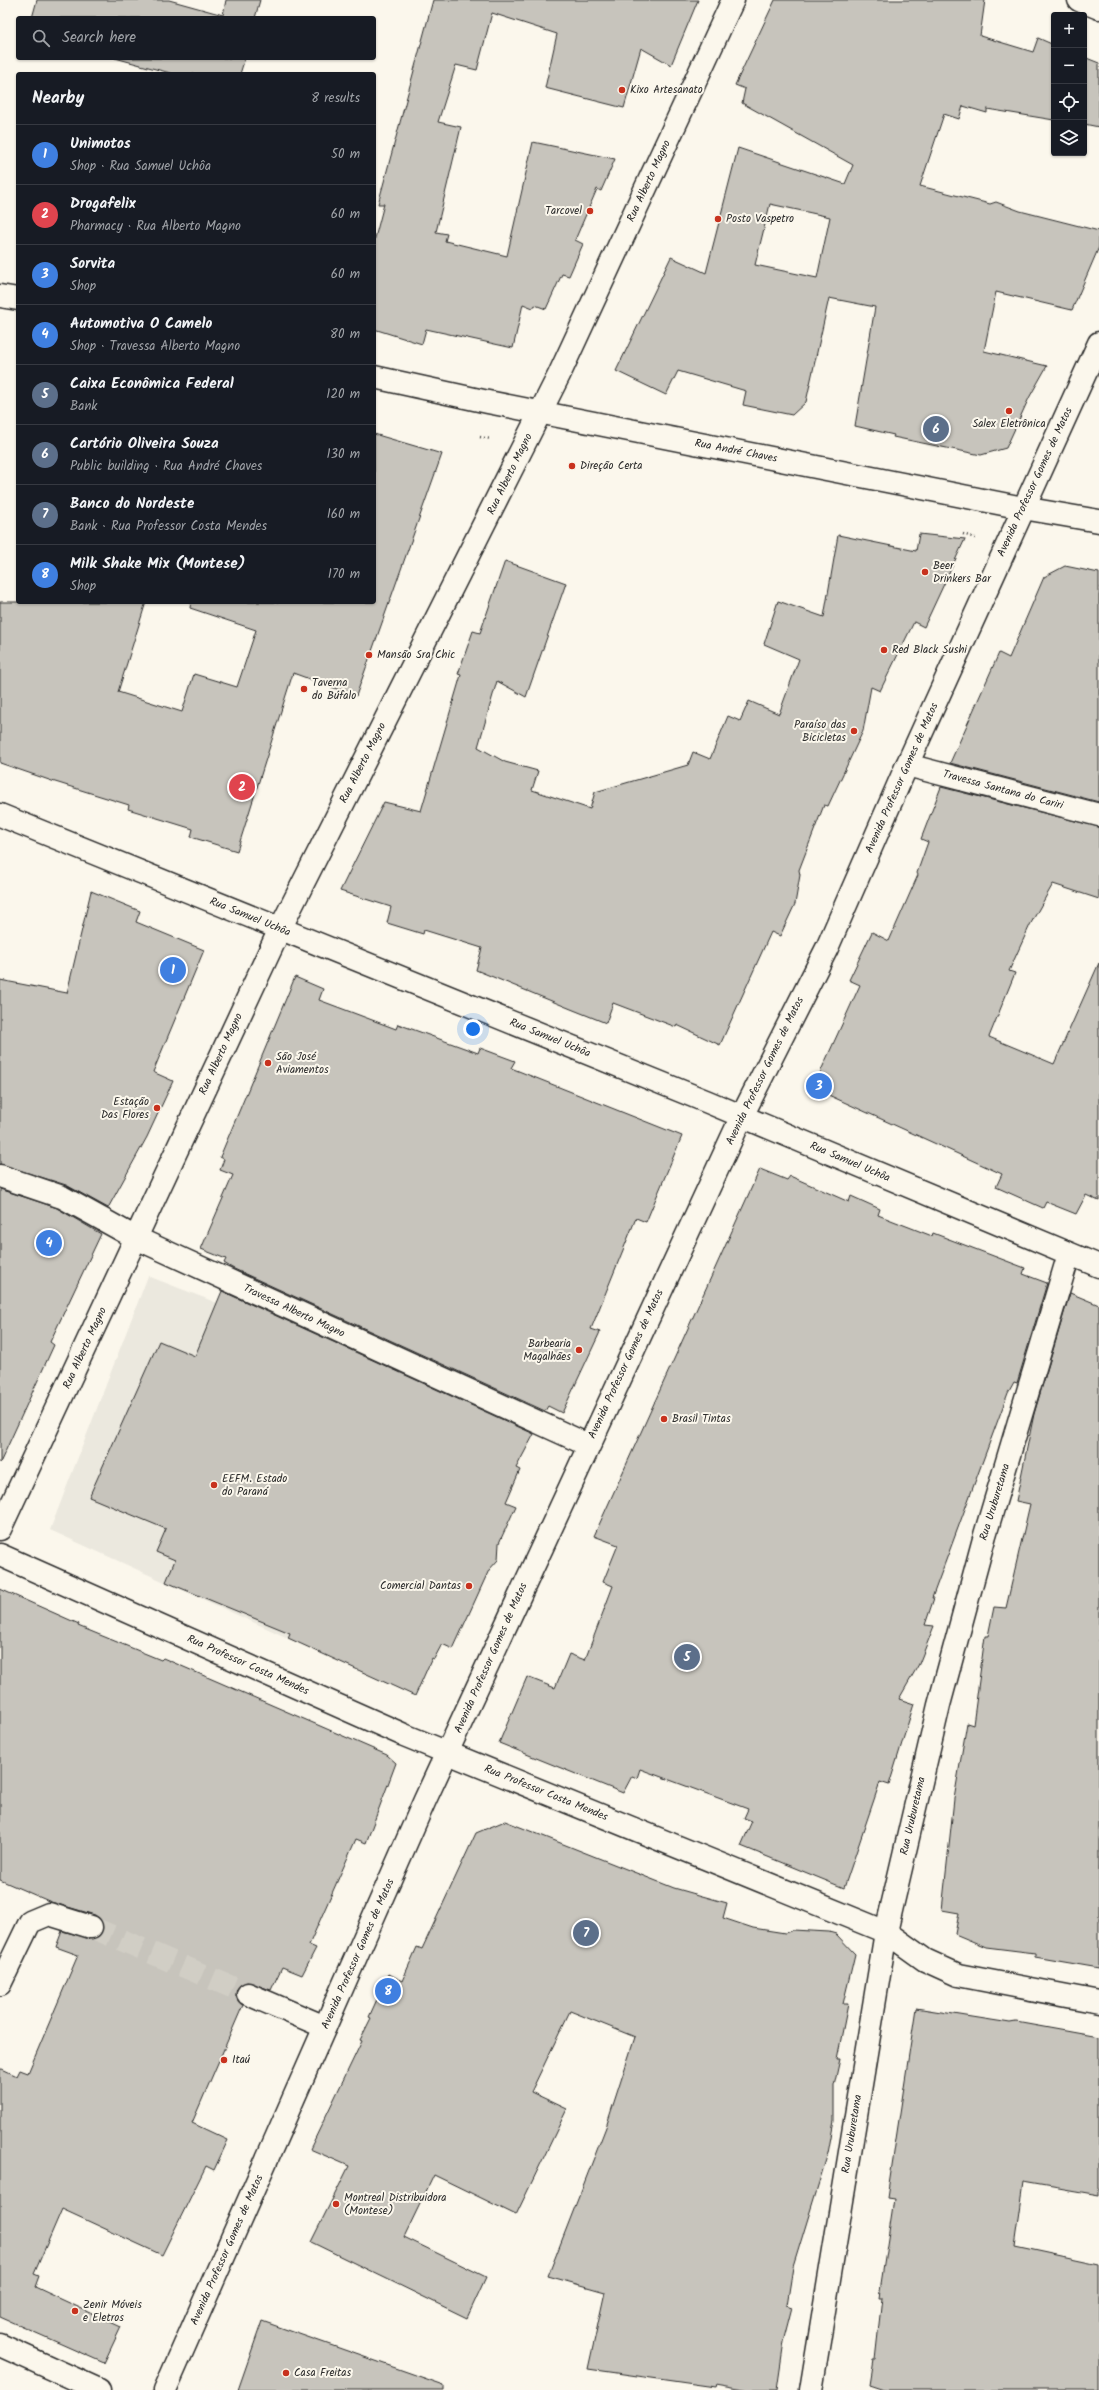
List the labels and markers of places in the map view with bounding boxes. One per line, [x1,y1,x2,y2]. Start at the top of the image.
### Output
place label: Kixo Artesanato [630,81,703,99]
marker: Kixo Artesanato [617,85,627,95]
place label: Tarcovel [545,202,582,220]
marker: Tarcovel [585,206,595,216]
place label: Posto Vaspetro [726,210,794,228]
marker: Posto Vaspetro [713,214,723,224]
marker: Salex Eletrônica [1004,406,1014,416]
pin: 6 [923,414,949,444]
place label: Salex Eletrônica [972,415,1046,433]
place label: Direção Certa [580,457,642,475]
marker: Direção Certa [567,461,577,471]
place label: Beer Drinkers Bar [933,557,992,588]
marker: Beer Drinkers Bar [920,567,930,577]
place label: Red Black Sushi [892,641,967,659]
marker: Red Black Sushi [879,645,889,655]
place label: Mansão Sra Chic [377,646,455,664]
marker: Mansão Sra Chic [364,650,374,660]
place label: Taverna do Búfalo [312,674,356,705]
marker: Taverna do Búfalo [299,684,309,694]
place label: Paraíso das Bicicletas [794,716,846,747]
marker: Paraíso das Bicicletas [849,726,859,736]
pin: 2 [229,772,255,802]
pin: 1 [160,955,186,985]
place label: São José Aviamentos [276,1048,329,1079]
marker: São José Aviamentos [263,1058,273,1068]
pin: 3 [806,1071,832,1101]
place label: Estação Das Flores [101,1093,149,1124]
marker: Estação Das Flores [152,1103,162,1113]
pin: 4 [36,1228,62,1258]
place label: Barbearia Magalhães [523,1335,571,1366]
marker: Barbearia Magalhães [574,1345,584,1355]
place label: Brasil Tintas [672,1410,731,1428]
marker: Brasil Tintas [659,1414,669,1424]
place label: EEFM. Estado do Paraná [222,1470,287,1501]
marker: EEFM. Estado do Paraná [209,1480,219,1490]
place label: Comercial Dantas [380,1577,461,1595]
marker: Comercial Dantas [464,1581,474,1591]
pin: 5 [674,1642,700,1672]
pin: 7 [573,1918,599,1948]
pin: 8 [375,1976,401,2006]
place label: Itaú [232,2051,251,2069]
marker: Itaú [219,2055,229,2065]
place label: Montreal Distribuidora (Montese) [344,2189,447,2220]
marker: Montreal Distribuidora (Montese) [331,2199,341,2209]
place label: Zenir Móveis e Eletros [83,2296,142,2327]
marker: Zenir Móveis e Eletros [70,2306,80,2316]
place label: Casa Freitas [294,2364,351,2382]
marker: Casa Freitas [281,2368,291,2378]

